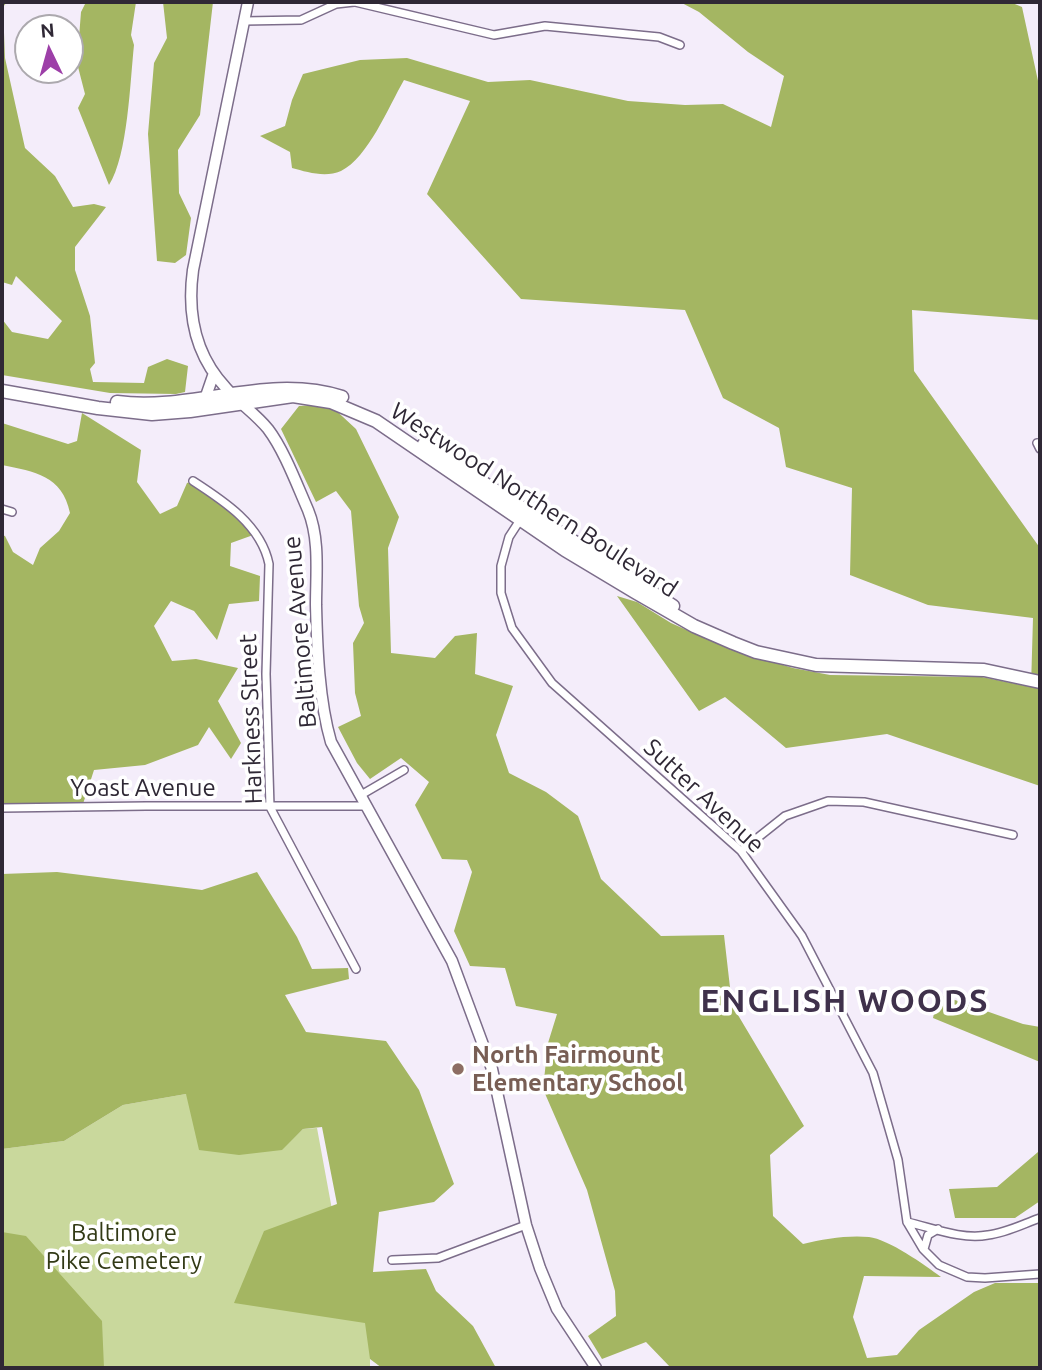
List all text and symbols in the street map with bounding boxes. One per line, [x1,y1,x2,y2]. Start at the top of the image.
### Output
north arrow [14,14,84,84]
text: N [39,18,55,42]
street label: Westwood Northern Boulevard [385,396,683,604]
street label: Baltimore Avenue [277,535,323,729]
street label: Harkness Street [234,633,268,805]
street label: Sutter Avenue [638,733,770,859]
street label: Yoast Avenue [70,774,216,802]
district label: ENGLISH WOODS [702,982,988,1020]
place label: North Fairmount Elementary School [472,1041,684,1097]
marker: North Fairmount Elementary School [450,1061,466,1077]
park label: Baltimore Pike Cemetery [46,1219,202,1275]

